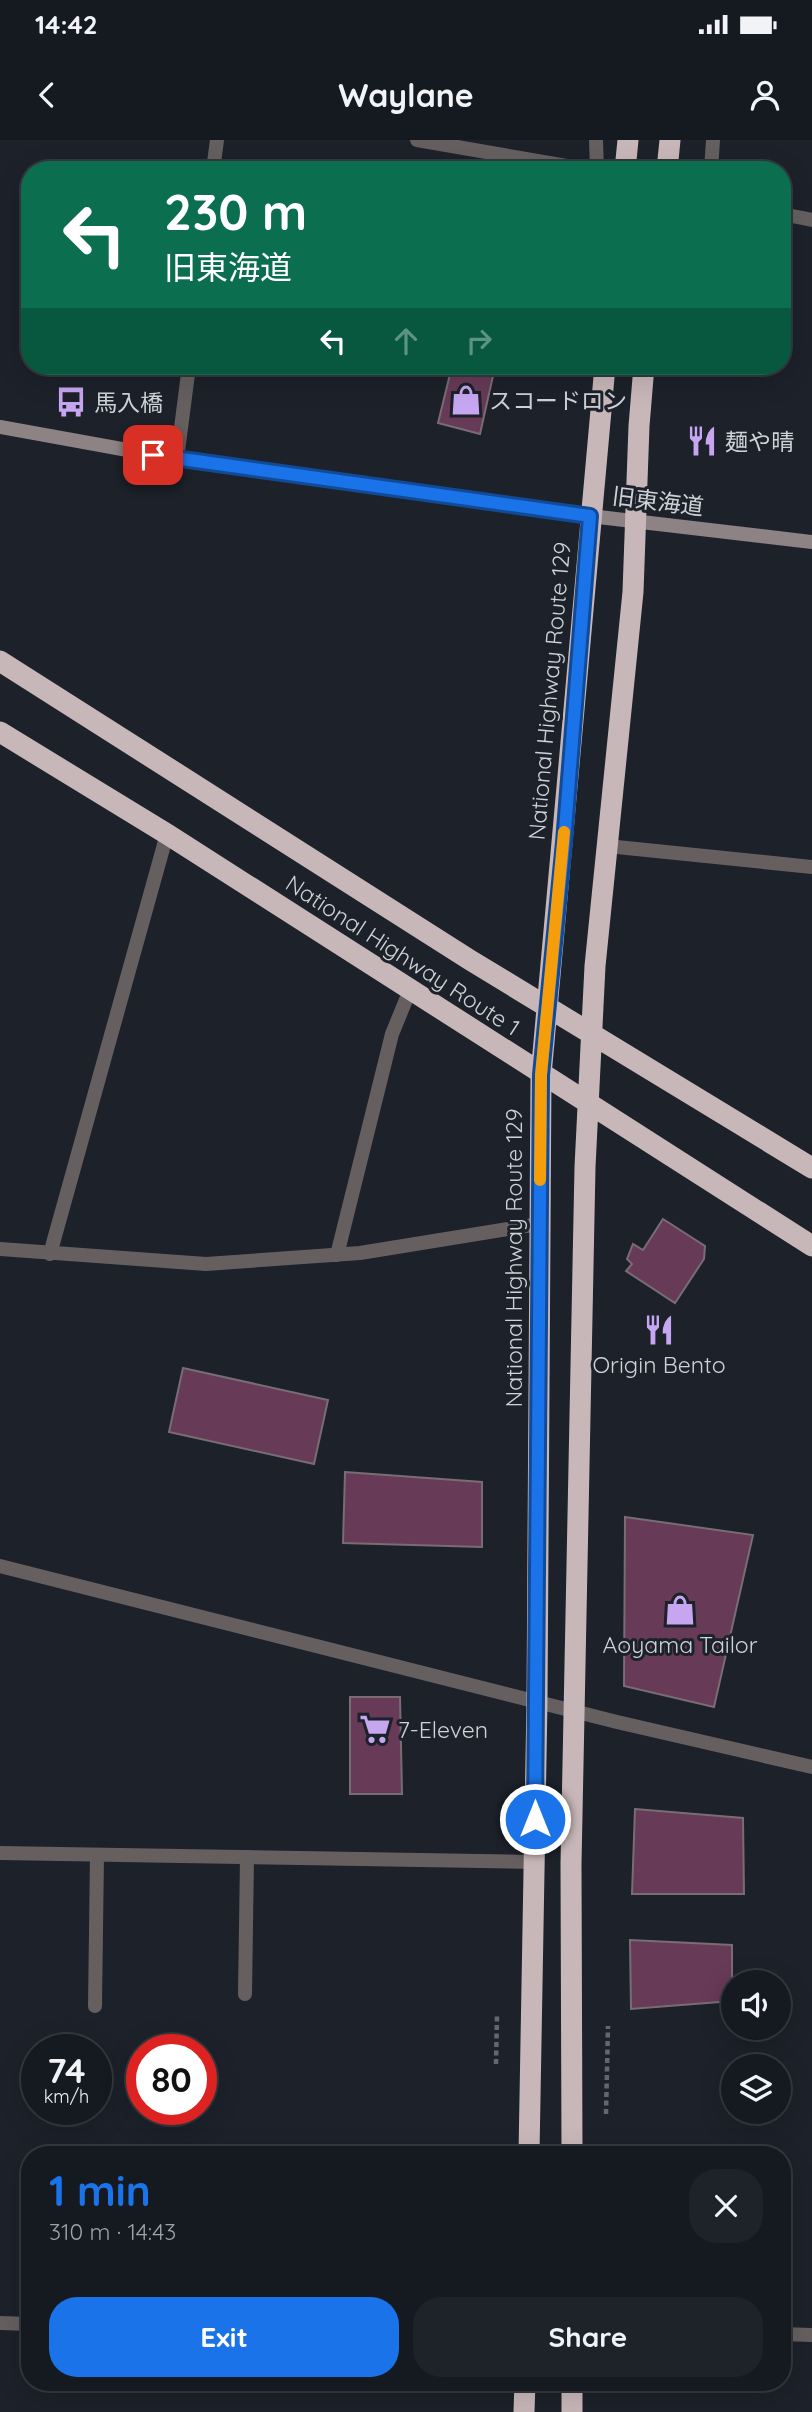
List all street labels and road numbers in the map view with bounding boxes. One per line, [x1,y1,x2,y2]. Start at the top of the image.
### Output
street label: 旧東海道 [611,481,705,521]
street label: National Highway Route 129 [522,541,576,841]
street label: National Highway Route 1 [280,868,526,1042]
street label: National Highway Route 129 [499,1109,528,1407]

